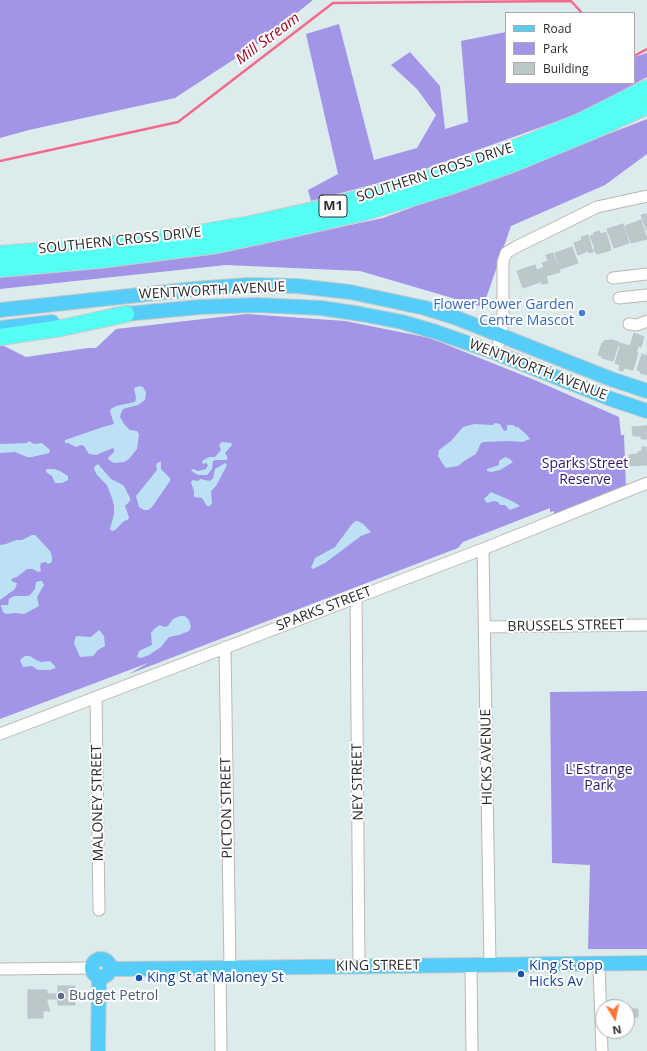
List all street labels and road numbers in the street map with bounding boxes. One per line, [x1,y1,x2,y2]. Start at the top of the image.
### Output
street label: SOUTHERN CROSS DRIVE [355,140,515,206]
road number: M1 [319,195,347,217]
street label: SOUTHERN CROSS DRIVE [38,224,202,258]
street label: WENTWORTH AVENUE [138,279,286,303]
street label: WENTWORTH AVENUE [467,336,609,404]
street label: SPARKS STREET [274,583,374,635]
street label: BRUSSELS STREET [507,617,625,635]
street label: HICKS AVENUE [478,709,496,805]
street label: NEY STREET [349,743,367,821]
street label: MALONEY STREET [89,745,107,861]
street label: PICTON STREET [218,757,236,859]
street label: KING STREET [336,957,420,975]

